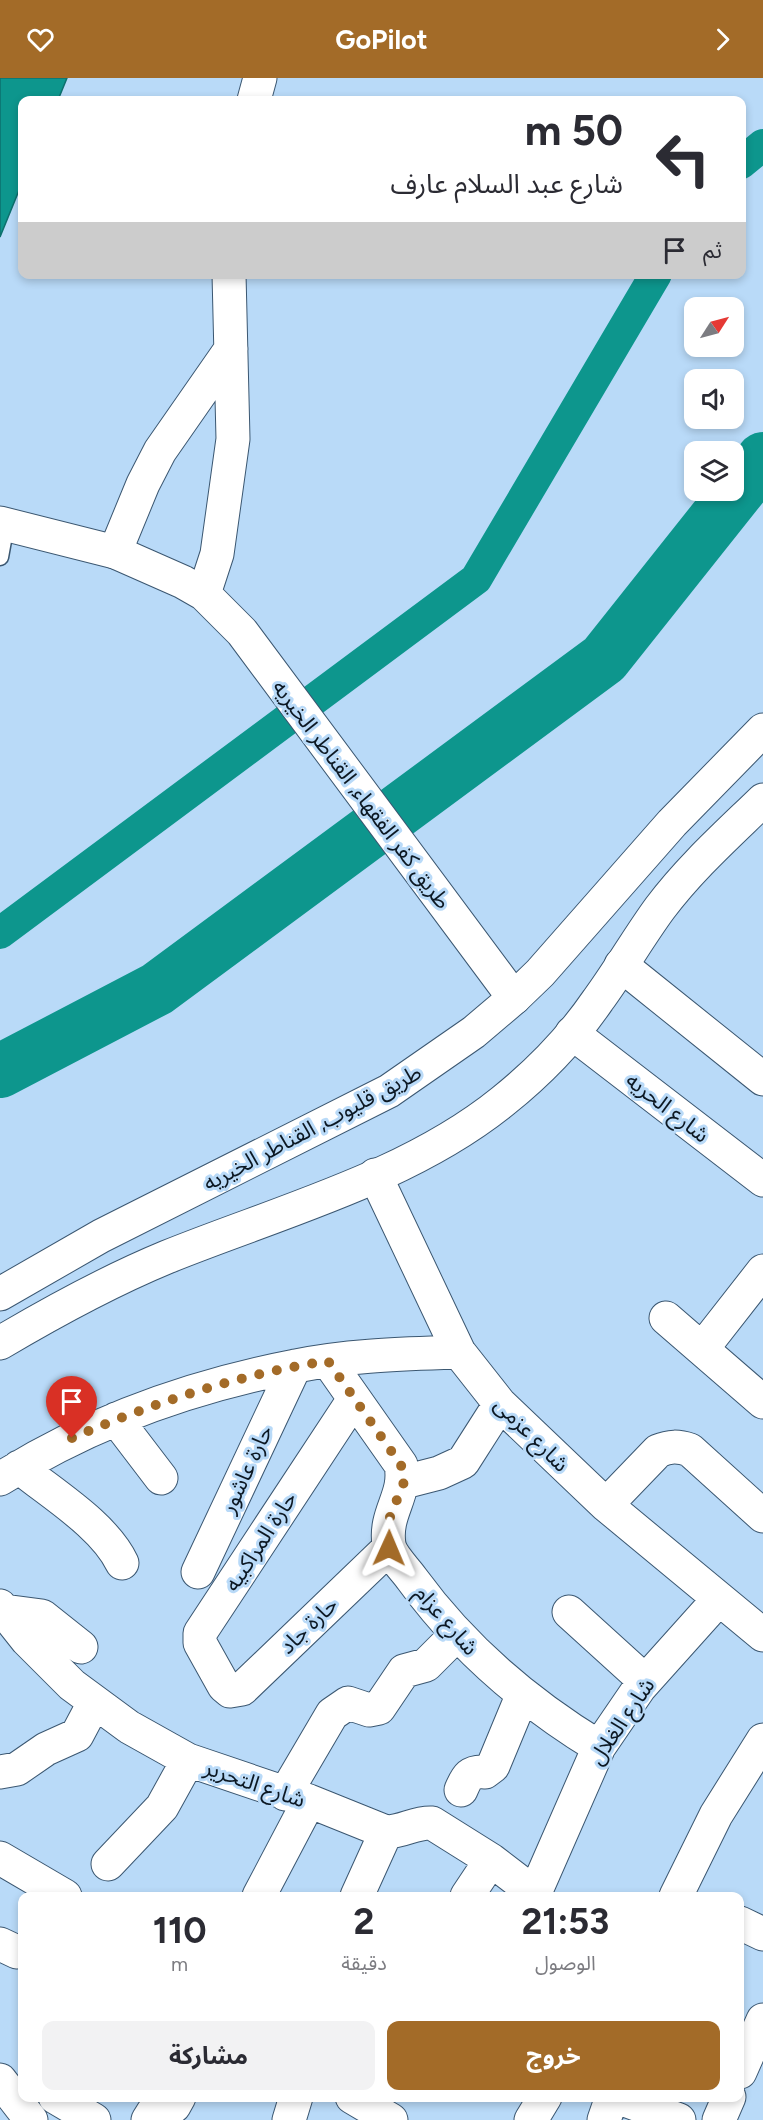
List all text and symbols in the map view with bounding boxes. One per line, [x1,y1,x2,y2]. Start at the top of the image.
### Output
icon: heart [24,23,57,56]
text: GoPilot [335,23,428,56]
icon: forward [706,23,739,56]
text: 50 m [525,105,623,156]
icon: left [644,120,722,198]
text: شارع عبد السلام عارف [390,167,623,200]
icon: arrive [658,234,691,267]
text: ثم [703,237,722,264]
north arrow [684,297,744,357]
map controls [684,297,744,501]
button: sound [684,369,744,429]
button: layers [684,441,744,501]
street label: طريق كفر الفقهاء, القناطر الخيريه [267,674,457,914]
street label: طريق قليوب, القناطر الخيريه [198,1058,426,1196]
street label: شارع الحريه [619,1066,715,1151]
pin [46,1376,97,1438]
icon: arrive [55,1385,88,1418]
street label: شارع عزمى [486,1391,575,1480]
street label: حارة عاشور [214,1421,279,1518]
street label: حارة المراكبيه [218,1486,303,1596]
position arrow [357,1516,421,1580]
street label: شارع عزام [407,1580,484,1663]
street label: حارة جاد [274,1591,343,1660]
street label: شارع الغلال [582,1673,663,1772]
street label: شارع التحرير [199,1753,309,1816]
text: 2 [354,1900,374,1943]
text: 21:53 [521,1900,609,1943]
text: 110 [153,1909,206,1952]
text: دقيقة [341,1951,387,1975]
text: الوصول [535,1951,596,1975]
text: m [171,1952,188,1976]
button: مشاركة [42,2021,375,2090]
button: خروج [387,2021,720,2090]

